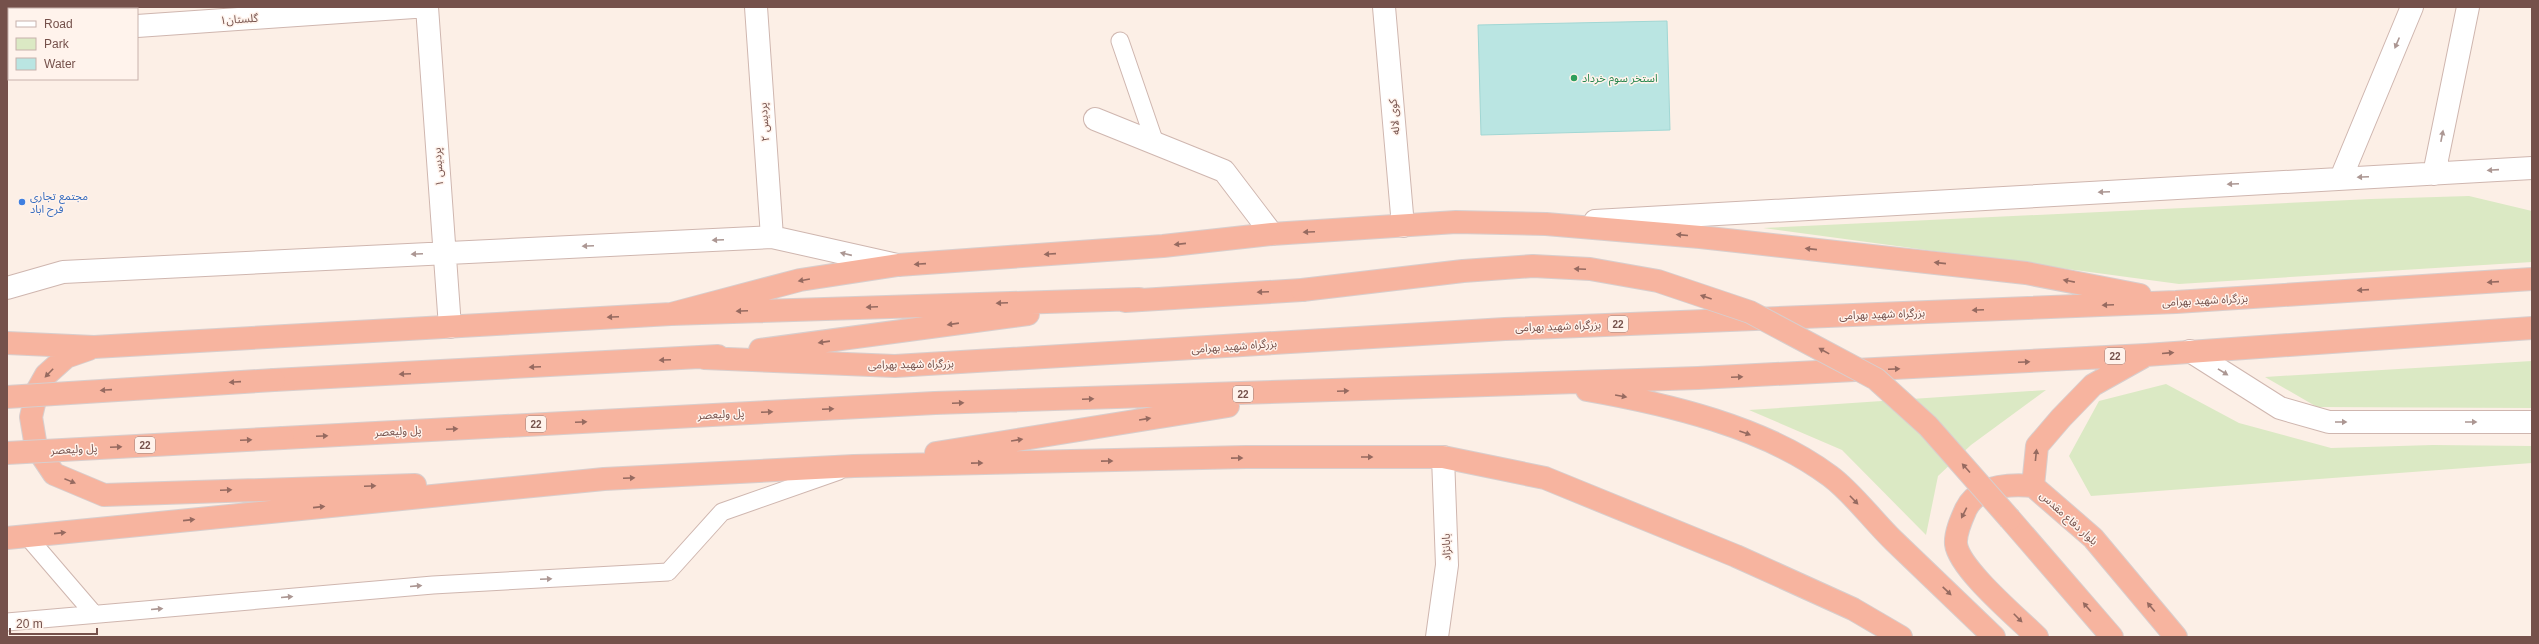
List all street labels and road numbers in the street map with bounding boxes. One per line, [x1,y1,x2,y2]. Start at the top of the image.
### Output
street label: گلستان۱ [219,12,259,27]
street label: کوی لاله [1386,98,1403,135]
street label: پردیس ۲ [757,102,773,142]
street label: پردیس ۱ [431,147,447,187]
street label: بزرگراه شهید بهرامی [2162,292,2248,309]
street label: بزرگراه شهید بهرامی [1839,307,1925,323]
road number: 22 [1608,316,1628,332]
street label: بزرگراه شهید بهرامی [1515,319,1601,335]
street label: بزرگراه شهید بهرامی [1191,337,1277,356]
road number: 22 [2105,348,2125,364]
street label: بزرگراه شهید بهرامی [868,357,954,372]
road number: 22 [1233,386,1253,402]
street label: پل ولیعصر [696,407,745,423]
road number: 22 [526,416,546,432]
street label: پل ولیعصر [373,424,422,440]
road number: 22 [135,437,155,453]
street label: پل ولیعصر [49,442,98,458]
street label: بلوار دفاع مقدس [2036,489,2100,549]
street label: بابانژاد [1440,533,1454,561]

